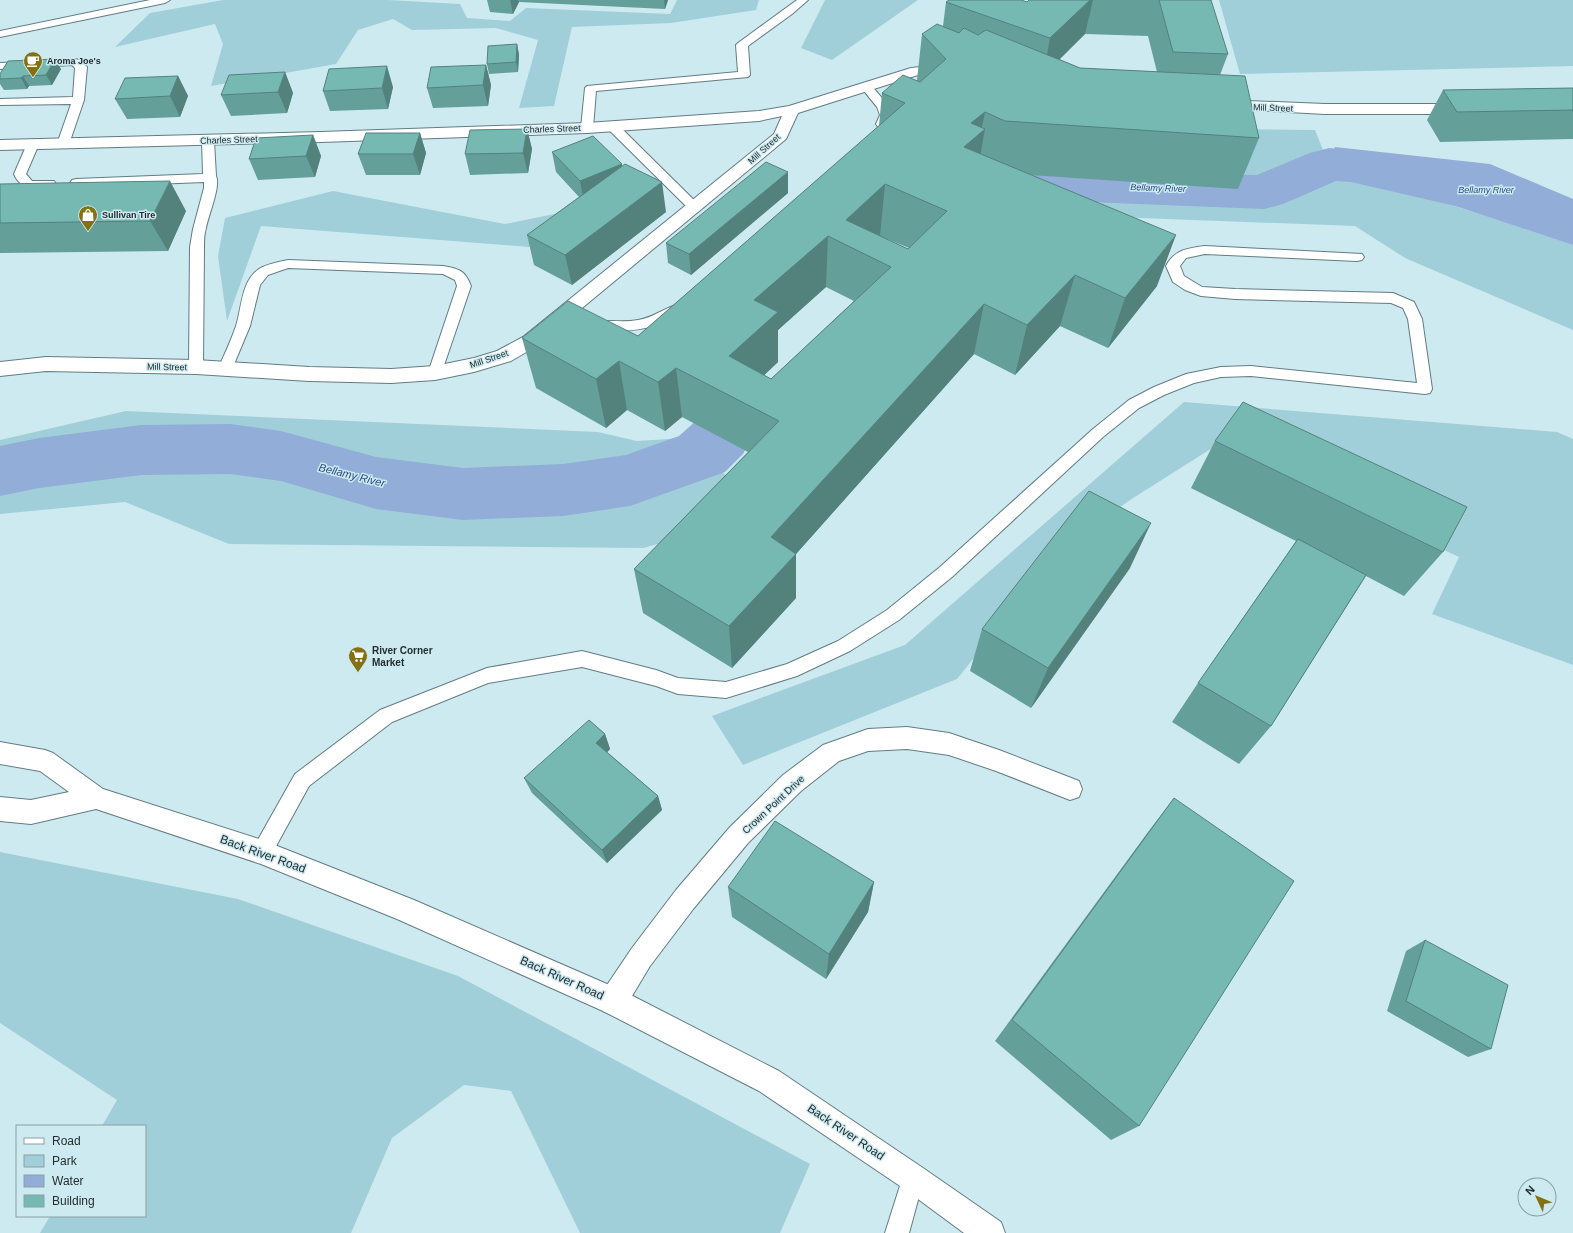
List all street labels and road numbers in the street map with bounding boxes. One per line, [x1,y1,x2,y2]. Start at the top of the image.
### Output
street label: Mill Street [1253,102,1294,114]
street label: Charles Street [523,123,581,135]
street label: Mill Street [746,132,783,166]
street label: Charles Street [200,134,258,146]
street label: Mill Street [468,348,510,370]
street label: Mill Street [147,362,188,372]
street label: Crown Point Drive [740,773,807,836]
street label: Back River Road [218,832,308,876]
street label: Back River Road [518,953,606,1003]
street label: Back River Road [805,1101,887,1163]

